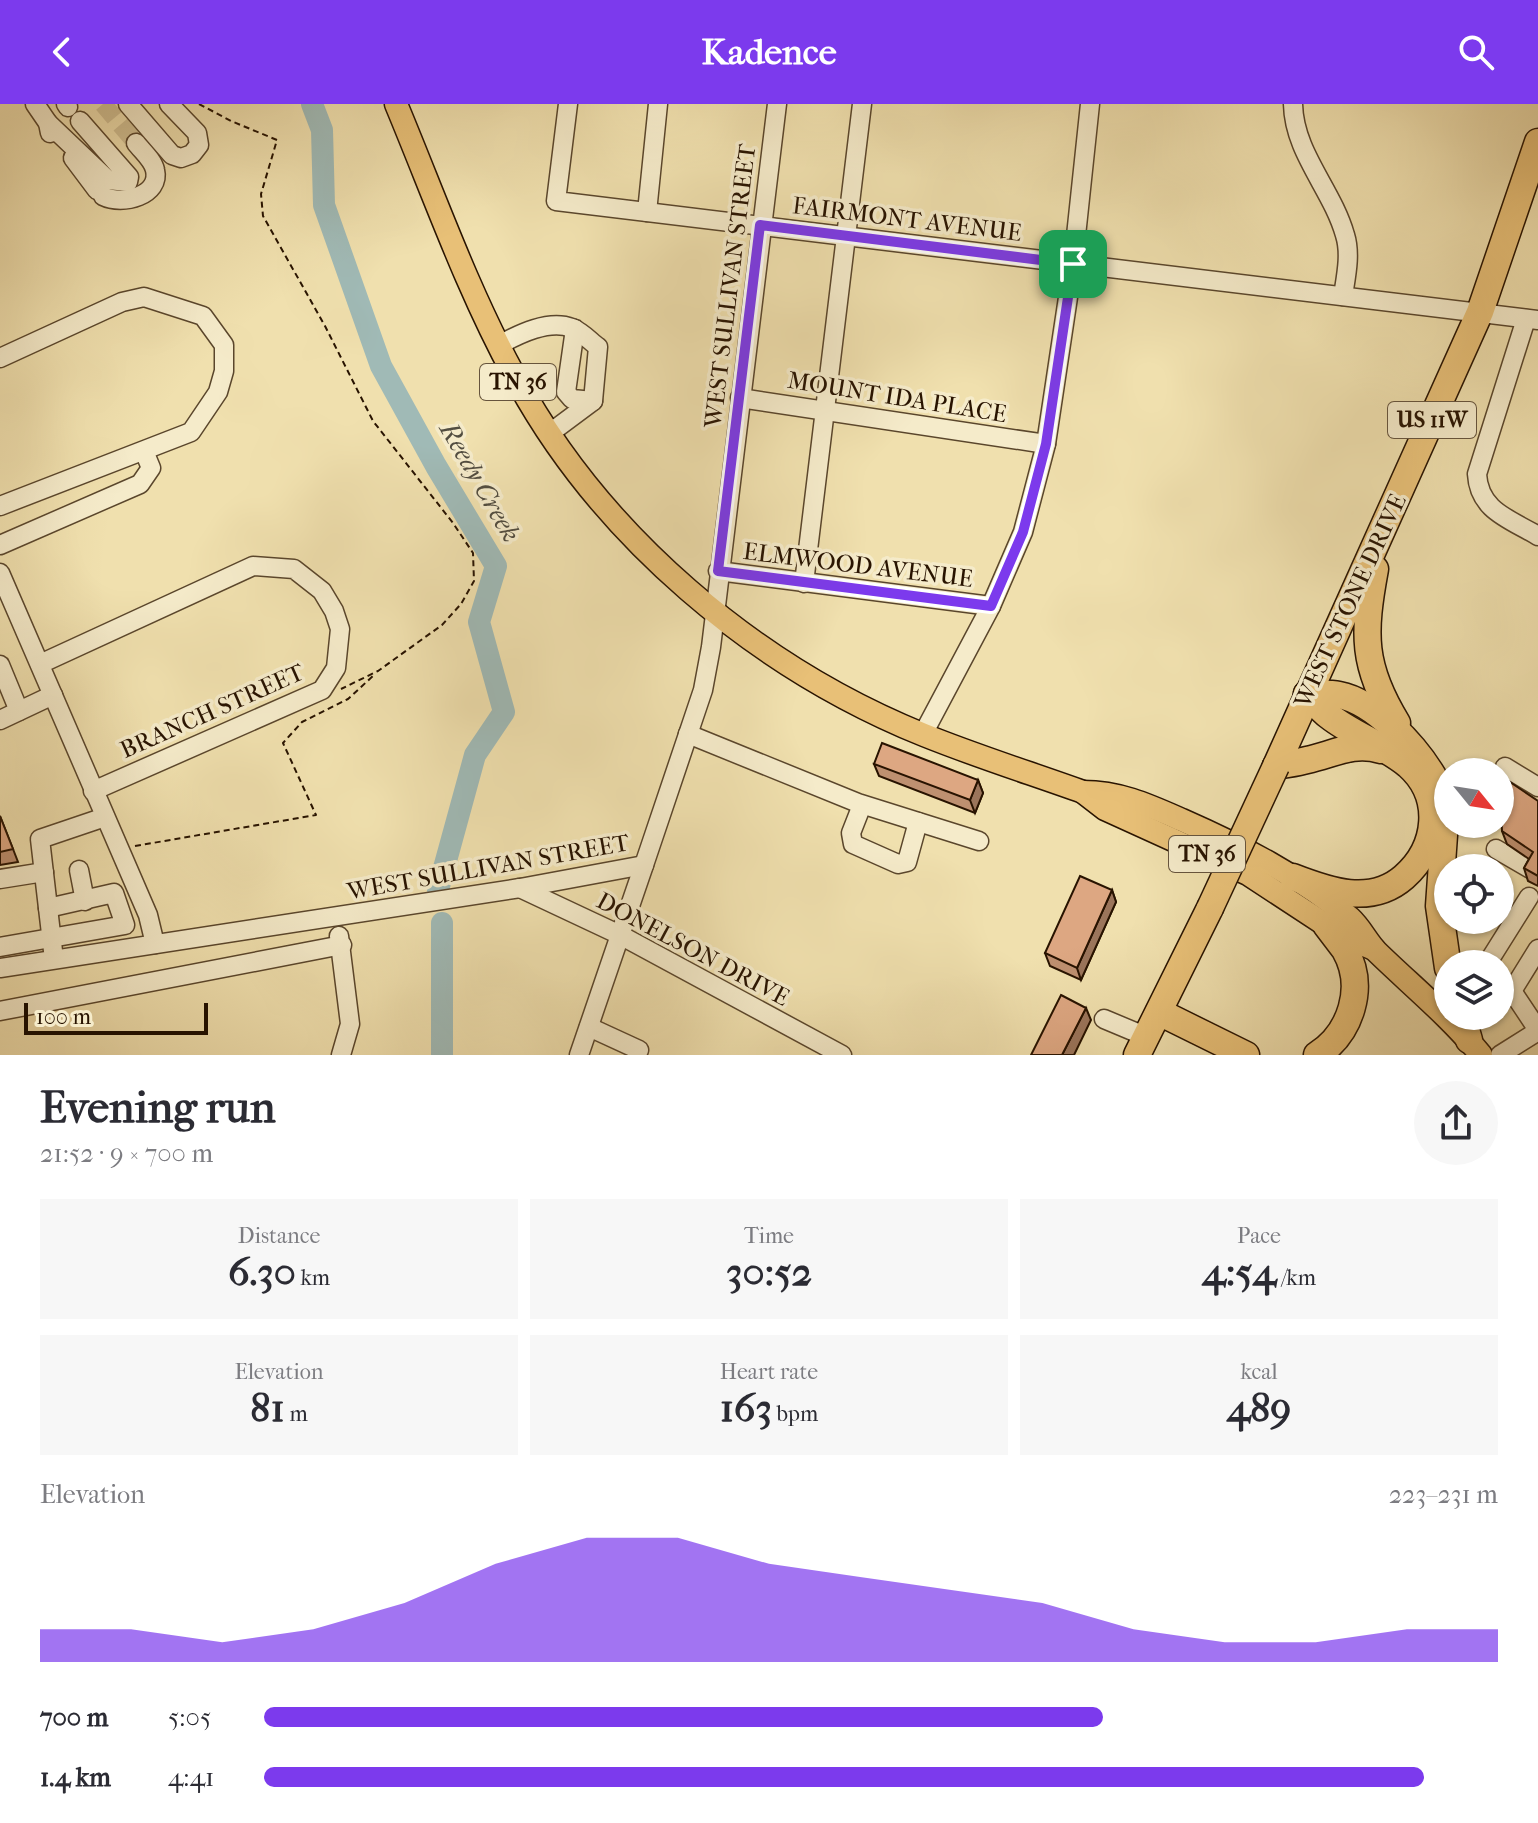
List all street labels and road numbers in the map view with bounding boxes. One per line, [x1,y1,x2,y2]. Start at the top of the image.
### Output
street label: WEST SULLIVAN STREET [699,142,761,431]
street label: FAIRMONT AVENUE [791,191,1023,247]
road number: TN 36 [480,364,556,400]
street label: MOUNT IDA PLACE [785,366,1009,428]
road number: US 11W [1388,402,1476,438]
street label: WEST STONE DRIVE [1288,490,1412,713]
street label: ELMWOOD AVENUE [742,537,974,593]
street label: BRANCH STREET [116,658,309,764]
street label: WEST SULLIVAN STREET [344,828,632,906]
road number: TN 36 [1169,836,1245,872]
street label: DONELSON DRIVE [592,886,794,1012]

